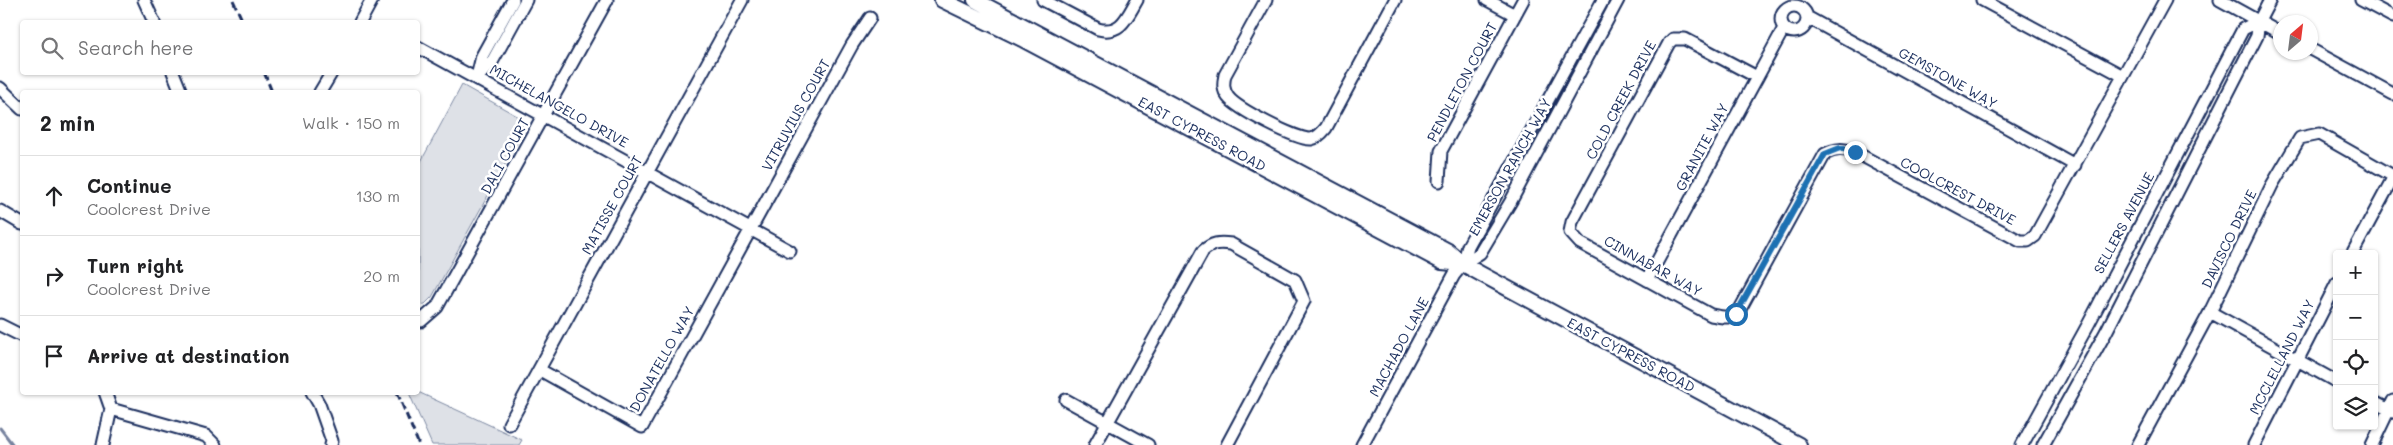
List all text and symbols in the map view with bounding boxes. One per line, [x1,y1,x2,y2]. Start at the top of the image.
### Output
north arrow [2273,15,2318,60]
street label: PENDLETON COURT [1422,19,1501,145]
search box [20,20,420,75]
icon: search [38,34,66,62]
text: Search here [78,35,194,60]
street label: COLD CREEK DRIVE [1581,37,1660,163]
street label: GEMSTONE WAY [1895,43,2001,113]
street label: VITRUVIUS COURT [757,55,834,174]
street label: MICHELANGELO DRIVE [487,59,632,152]
street label: EAST CYPRESS ROAD [1135,92,1269,175]
street label: EMERSON RANCH WAY [1464,95,1555,239]
street label: GRANITE WAY [1670,100,1733,194]
text: 2 min [40,109,95,136]
text: Walk · 150 m [302,112,400,133]
street label: DALI COURT [476,114,533,197]
route end [1844,141,1867,164]
street label: MATISSE COURT [577,152,647,258]
street label: COOLCREST DRIVE [1897,152,2019,229]
street label: SELLERS AVENUE [2089,169,2158,277]
text: Continue [87,173,172,198]
icon: ahead [40,182,68,210]
text: 130 m [356,185,400,206]
street label: DAVISCO DRIVE [2196,186,2261,291]
text: Coolcrest Drive [87,198,211,219]
street label: CINNABAR WAY [1601,231,1706,300]
map controls [2333,250,2378,430]
button: + [2333,250,2378,295]
text: Turn right [87,253,184,278]
icon: right [40,262,68,290]
text: 20 m [363,265,400,286]
text: Coolcrest Drive [87,278,211,299]
street label: MACHADO LANE [1364,294,1433,400]
button: − [2333,295,2378,340]
street label: MCCLELLAND WAY [2244,296,2319,417]
street label: DONATELLO WAY [625,303,698,415]
route start [1725,303,1748,326]
street label: EAST CYPRESS ROAD [1564,313,1698,396]
button: locate [2333,340,2378,385]
icon: arrive [40,342,68,370]
text: Arrive at destination [87,343,290,368]
button: layers [2333,385,2378,430]

